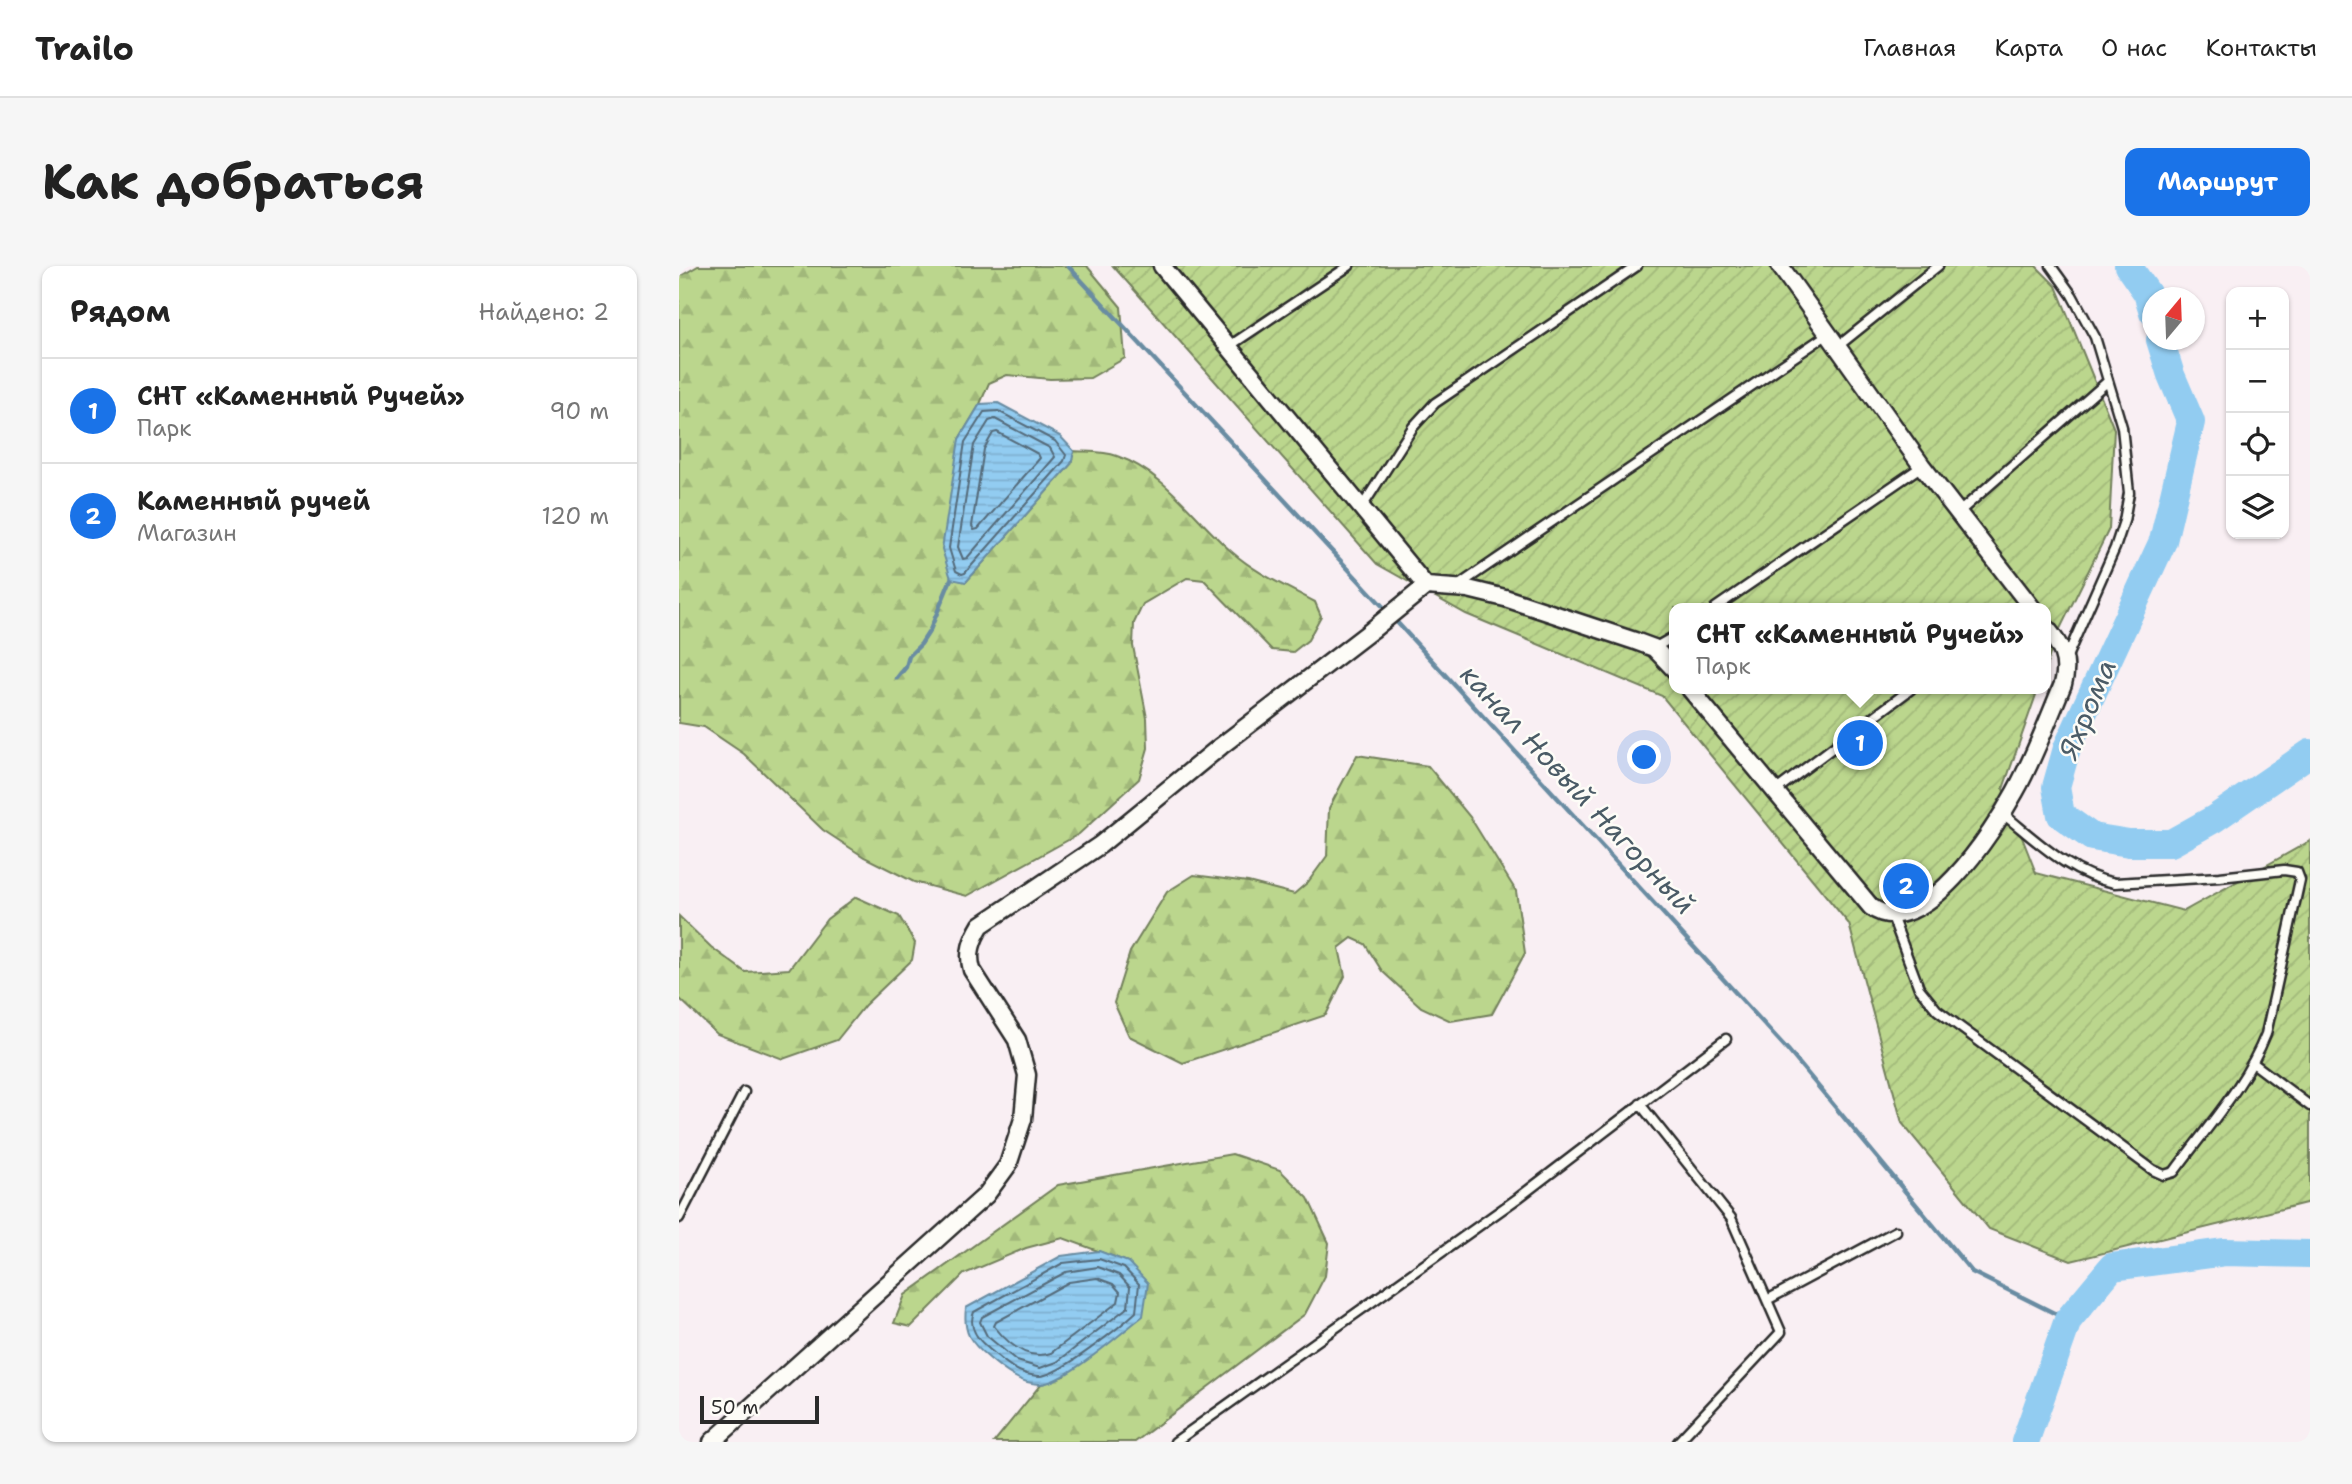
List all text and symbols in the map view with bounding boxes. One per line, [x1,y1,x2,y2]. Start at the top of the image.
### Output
text: Trailo [35,26,134,71]
text: Главная [1863,32,1956,64]
text: Карта [1994,32,2063,64]
text: О нас [2101,32,2167,64]
text: Контакты [2205,32,2317,64]
button: Маршрут [2125,148,2310,216]
text: Как добраться [42,149,424,215]
north arrow [2142,287,2205,350]
map controls [2226,287,2289,539]
button: + [2226,287,2289,350]
text: Рядом [70,291,170,332]
text: Найдено: 2 [479,297,609,327]
button: − [2226,350,2289,413]
text: СНТ «Каменный Ручей» [137,378,465,413]
text: 1 [88,396,98,426]
text: 90 m [549,396,609,426]
text: Парк [137,413,192,443]
button: locate [2226,413,2289,476]
button: layers [2226,476,2289,539]
text: Каменный ручей [137,483,370,518]
text: 2 [85,501,101,531]
text: 120 m [541,501,609,531]
text: Магазин [137,518,237,548]
popup [1669,603,2051,694]
text: СНТ «Каменный Ручей» [1696,616,2024,651]
text: Парк [1696,651,1751,681]
water label: Яхрома [2049,653,2125,766]
water label: канал Новый Нагорный [1452,656,1704,922]
pin: 1 [1837,717,1883,769]
your location [1627,740,1661,774]
pin: 2 [1883,860,1929,912]
scale bar [700,1393,819,1425]
text: 50 m [711,1395,759,1420]

